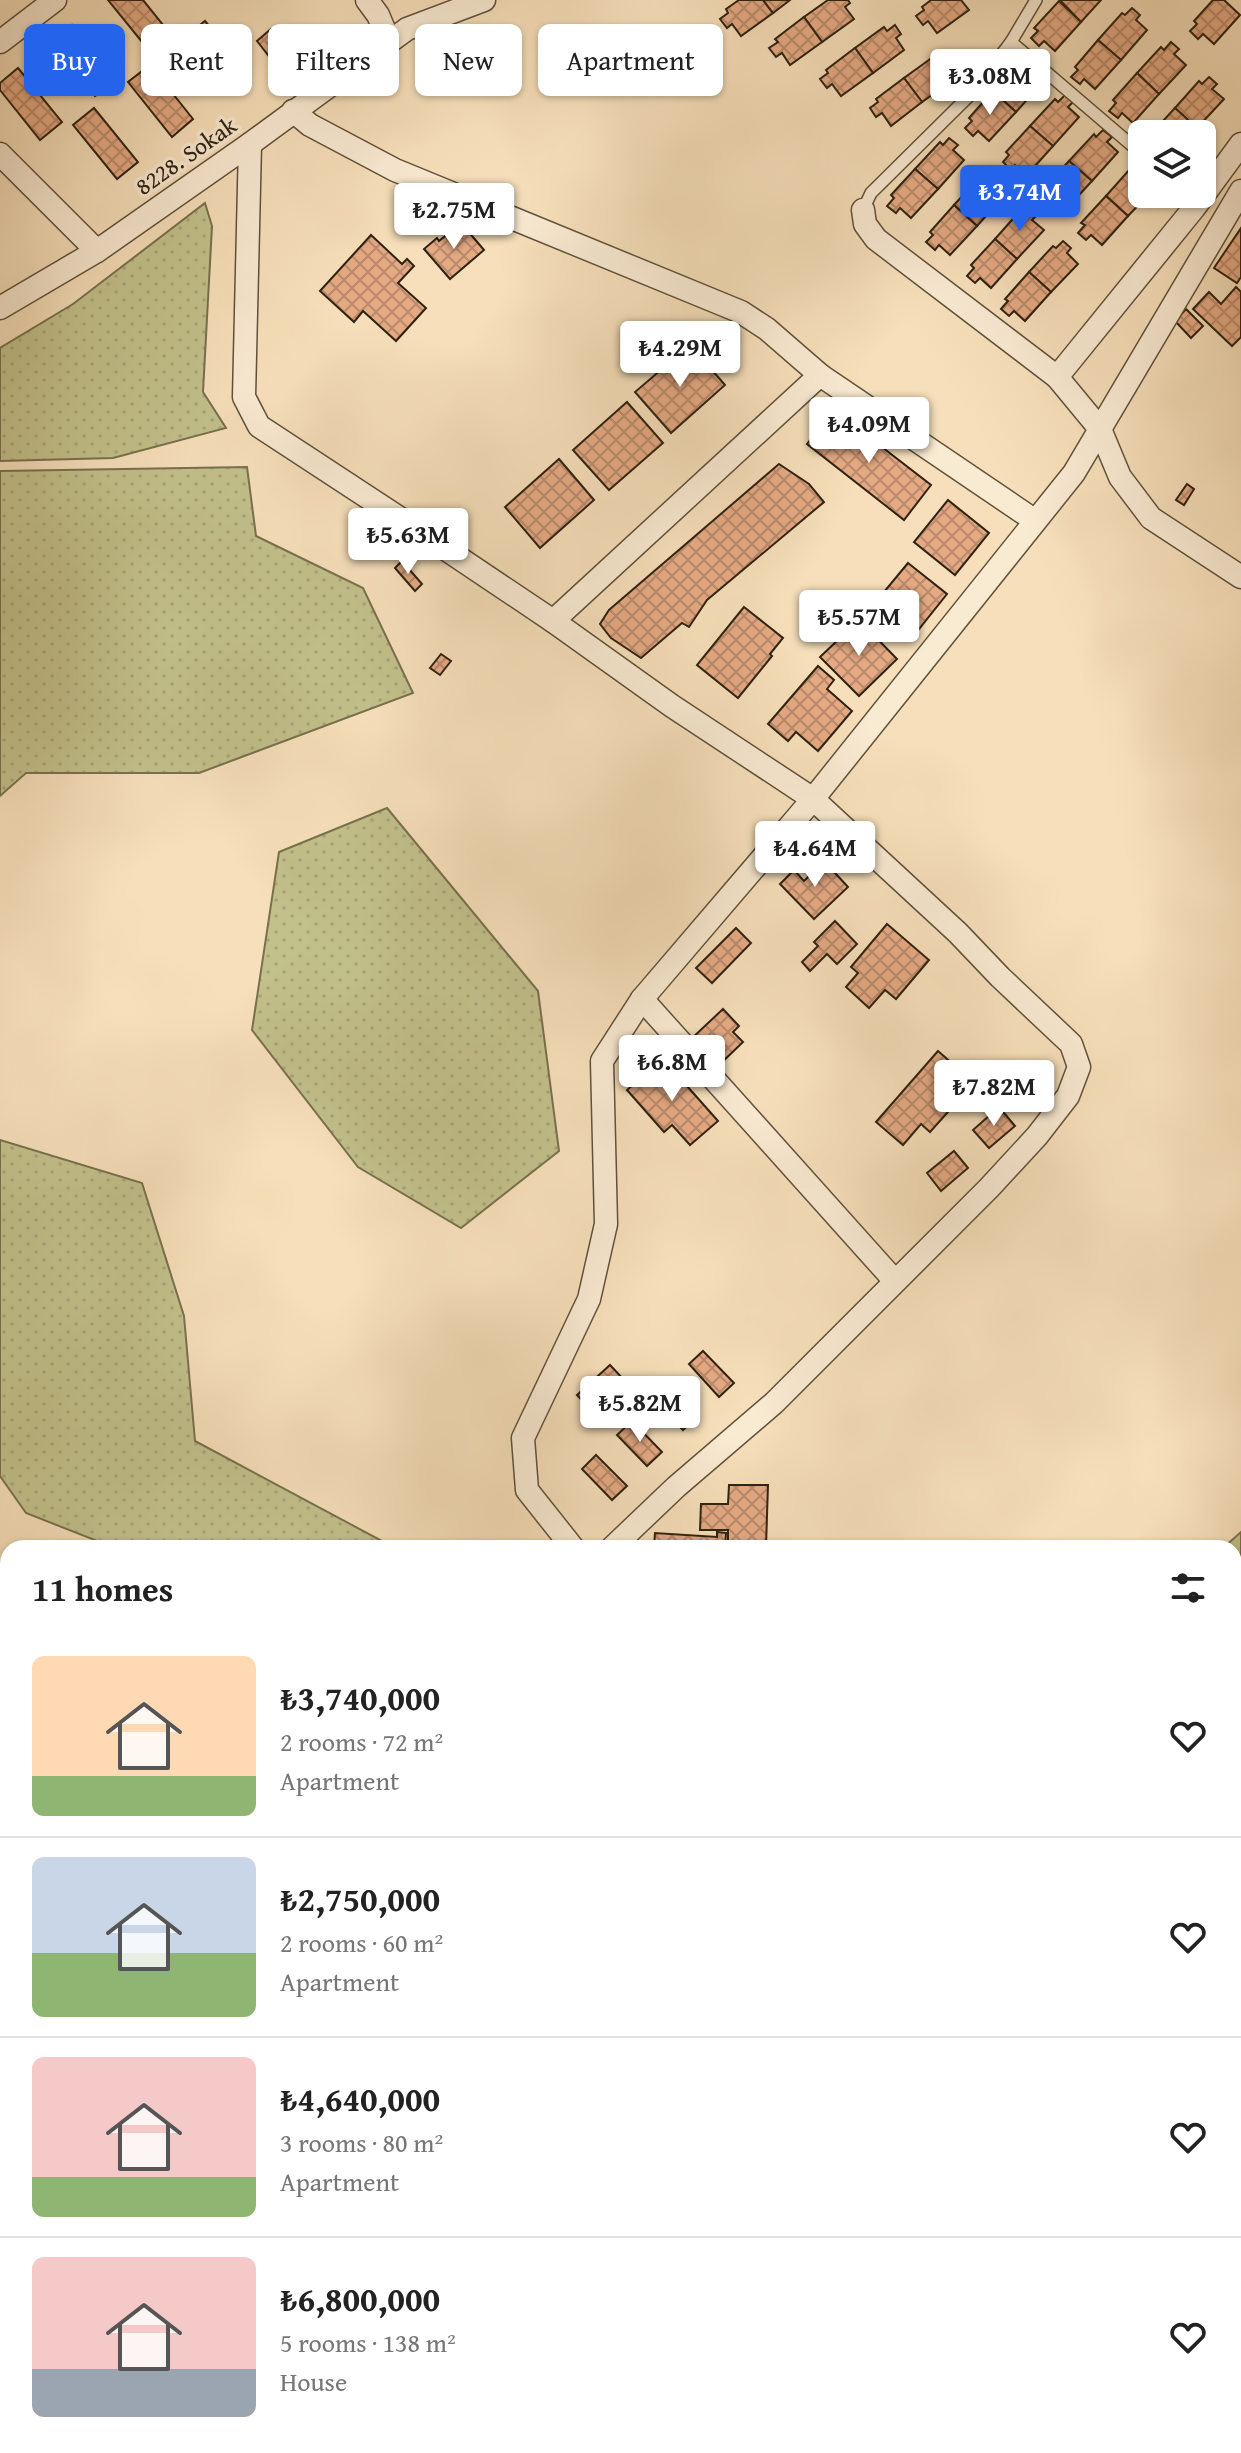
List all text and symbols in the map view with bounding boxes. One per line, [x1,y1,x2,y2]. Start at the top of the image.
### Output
chip: Buy [24,24,125,96]
chip: Rent [141,24,252,96]
chip: Filters [268,24,399,96]
chip: New [415,24,522,96]
chip: Apartment [538,24,723,96]
pin: ₺3.08M [925,49,1055,117]
text: ₺3.08M [948,55,1032,94]
street label: 8228. Sokak [128,107,244,203]
map controls [1128,120,1216,208]
button: layers [1128,120,1216,208]
pin: ₺3.74M [955,165,1085,233]
text: ₺3.74M [978,171,1062,210]
pin: ₺2.75M [389,183,519,251]
text: ₺2.75M [412,189,496,228]
pin: ₺4.29M [615,321,745,389]
text: ₺4.29M [638,327,722,366]
pin: ₺4.09M [804,397,934,465]
text: ₺4.09M [827,403,911,442]
pin: ₺5.63M [343,508,473,576]
text: ₺5.63M [366,514,450,553]
pin: ₺5.57M [794,590,924,658]
text: ₺5.57M [817,596,901,635]
pin: ₺4.64M [750,821,880,889]
text: ₺4.64M [773,827,857,866]
pin: ₺6.8M [616,1035,728,1103]
text: ₺6.8M [637,1041,707,1080]
pin: ₺7.82M [929,1060,1059,1128]
text: ₺7.82M [952,1066,1036,1105]
pin: ₺5.82M [575,1376,705,1444]
text: ₺5.82M [598,1382,682,1421]
text: 11 homes [32,1564,173,1613]
icon: filters [1166,1566,1210,1610]
text: ₺3,740,000 [280,1673,440,1722]
icon: home [96,1688,192,1784]
icon: heart [1166,1714,1210,1758]
text: 2 rooms · 72 m² [280,1722,443,1761]
text: Apartment [280,1761,399,1800]
text: ₺2,750,000 [280,1874,440,1923]
icon: home [96,1889,192,1985]
icon: heart [1166,1915,1210,1959]
text: 2 rooms · 60 m² [280,1923,443,1962]
text: Apartment [280,1962,399,2001]
text: ₺4,640,000 [280,2074,440,2123]
icon: home [96,2089,192,2185]
icon: heart [1166,2115,1210,2159]
text: 3 rooms · 80 m² [280,2123,443,2162]
text: Apartment [280,2162,399,2201]
text: ₺6,800,000 [280,2274,440,2323]
icon: home [96,2289,192,2385]
icon: heart [1166,2315,1210,2359]
text: 5 rooms · 138 m² [280,2323,456,2362]
text: House [280,2362,347,2401]

